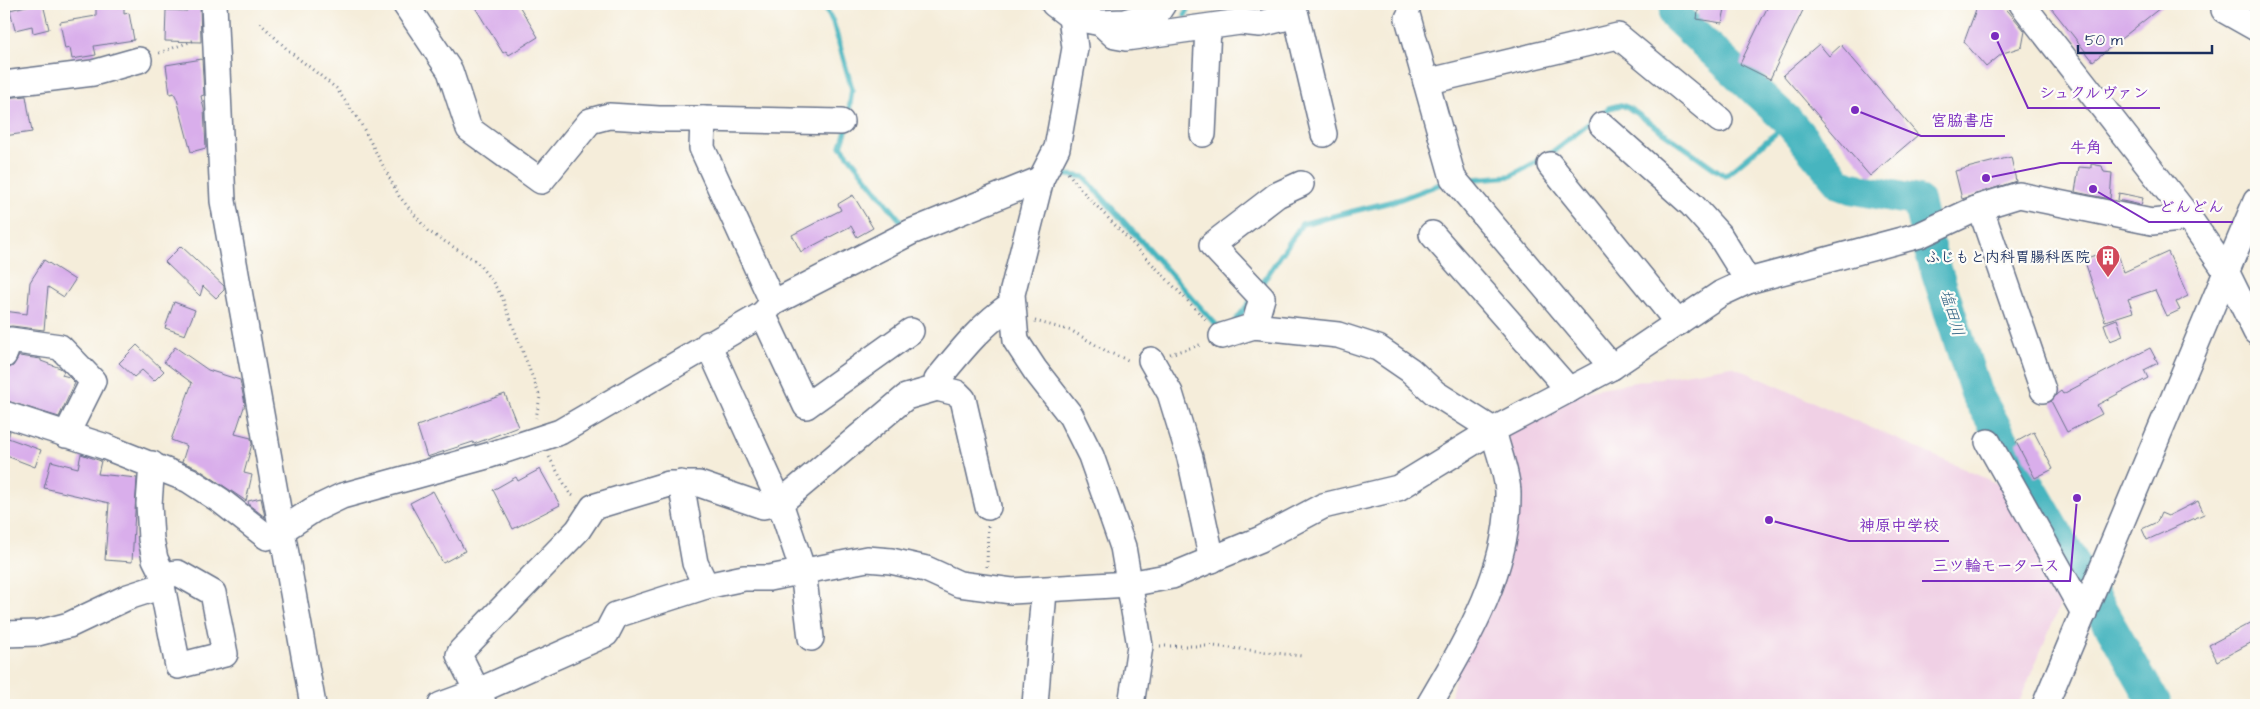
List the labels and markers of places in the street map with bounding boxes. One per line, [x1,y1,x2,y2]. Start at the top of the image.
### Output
callout: シュクルヴァン [2028,77,2160,108]
callout: 宮脇書店 [1921,105,2005,136]
callout: 牛角 [2060,132,2112,163]
callout: どんどん [2149,191,2233,222]
building icon: ふじもと内科胃腸科医院 [2095,244,2121,278]
place label: ふじもと内科胃腸科医院 [1925,247,2090,268]
callout: 神原中学校 [1849,510,1949,541]
callout: 三ツ輪モータース [1922,550,2070,581]

